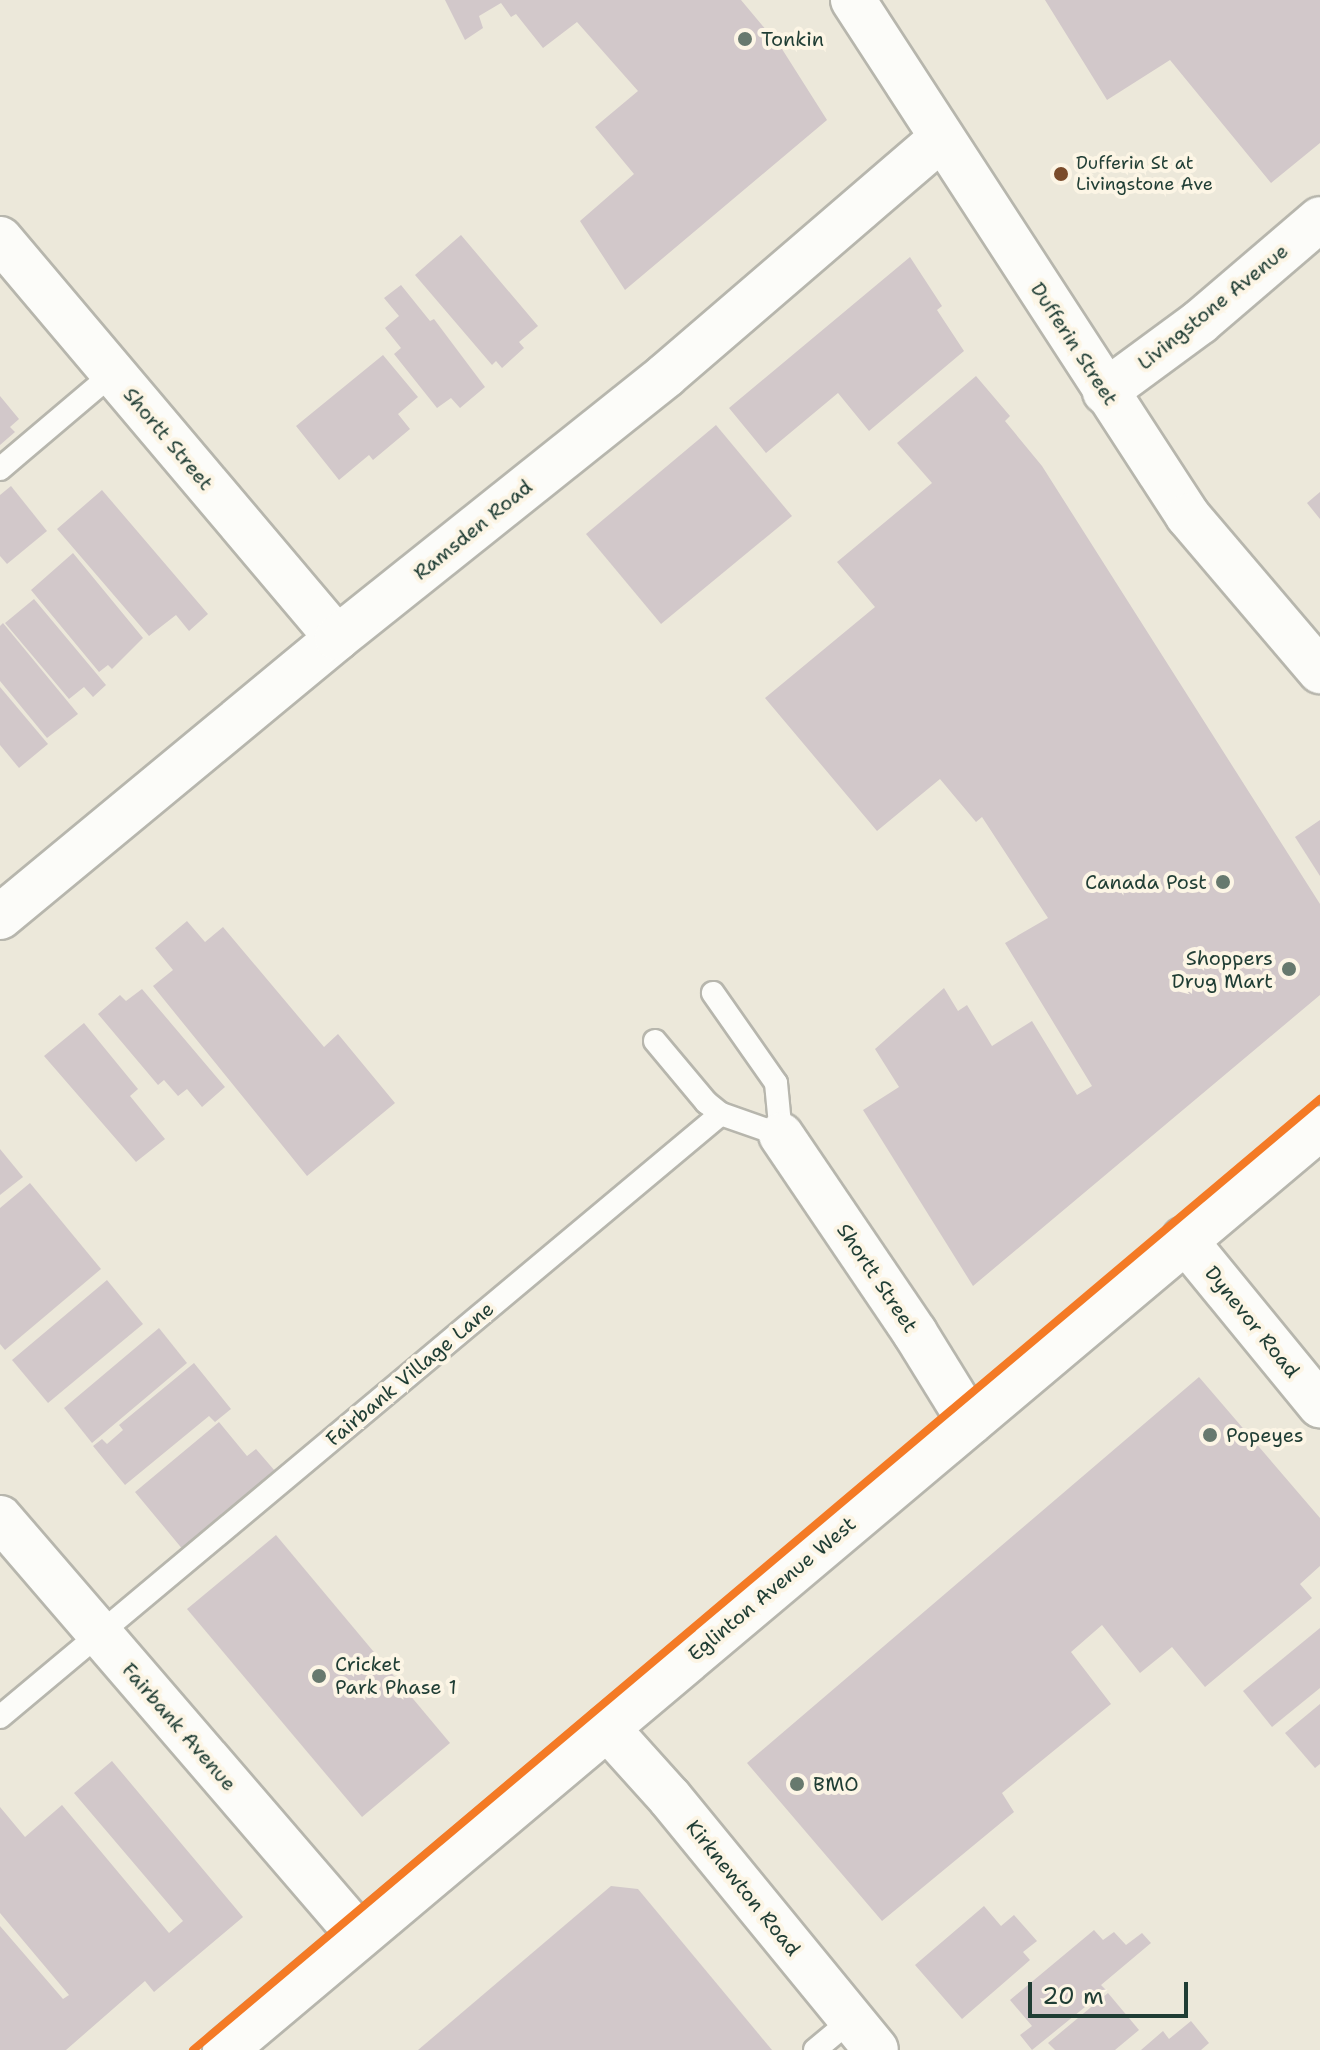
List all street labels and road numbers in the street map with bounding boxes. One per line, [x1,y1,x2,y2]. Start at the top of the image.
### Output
street label: Livingstone Avenue [1133,239,1293,375]
street label: Dufferin Street [1025,278,1123,410]
street label: Shortt Street [118,383,218,495]
street label: Ramsden Road [409,475,537,585]
street label: Shortt Street [832,1219,922,1337]
street label: Dynevor Road [1200,1261,1304,1383]
street label: Fairbank Village Lane [321,1297,499,1451]
street label: Eglinton Avenue West [683,1512,861,1666]
street label: Fairbank Avenue [117,1658,241,1796]
street label: Kirknewton Road [681,1815,805,1961]

